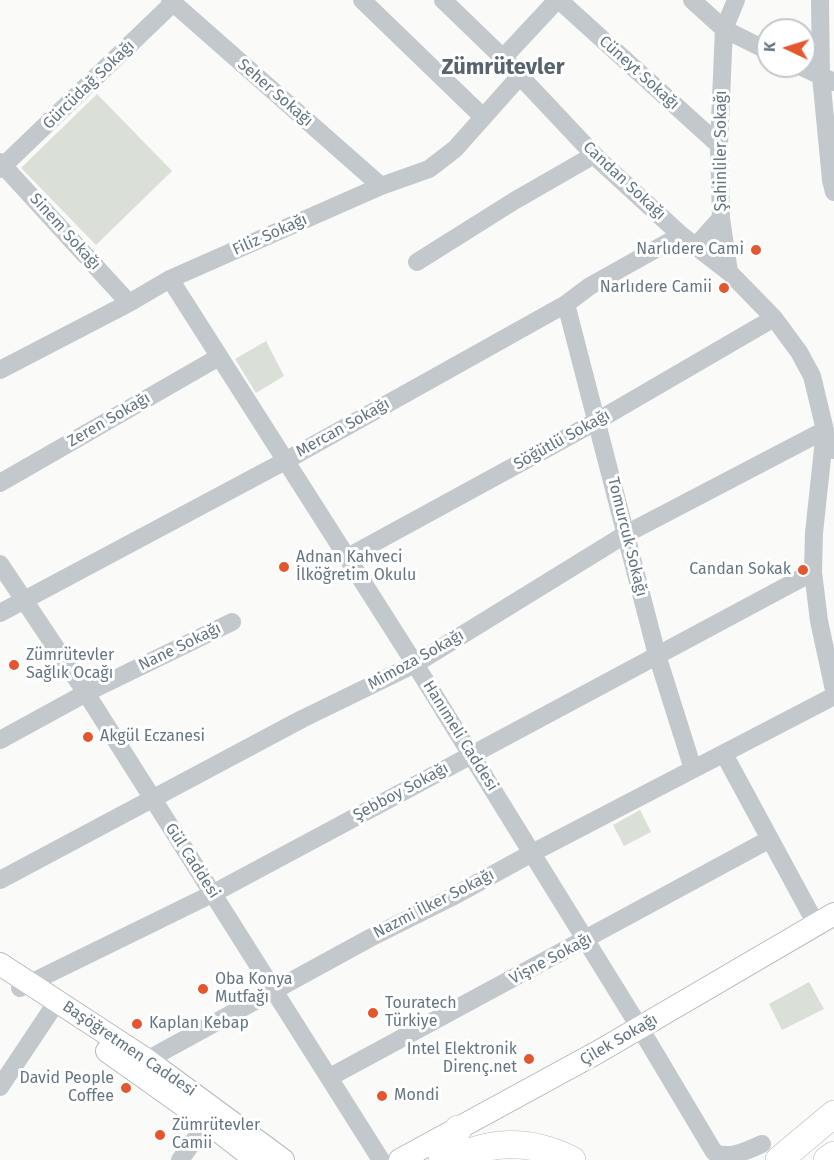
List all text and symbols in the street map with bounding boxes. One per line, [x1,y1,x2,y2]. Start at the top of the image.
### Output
north arrow [756,18,816,78]
street label: Cüneyt Sokağı [595,32,683,114]
street label: Gürcüdağ Sokağı [39,36,139,134]
text: K [760,41,779,53]
street label: Seher Sokağı [233,55,317,131]
district label: Zümrütevler [442,55,564,81]
street label: Şahinliler Sokağı [712,90,732,212]
street label: Candan Sokağı [579,138,669,224]
street label: Sinem Sokağı [26,190,104,274]
street label: Filiz Sokağı [230,210,310,260]
place label: Narlıdere Cami [636,240,744,260]
marker: Narlıdere Cami [749,243,763,257]
place label: Narlıdere Camii [600,278,712,298]
marker: Narlıdere Camii [717,281,731,295]
street label: Zeren Sokağı [64,389,154,451]
street label: Mercan Sokağı [293,394,393,462]
street label: Söğütlü Sokağı [511,406,613,474]
street label: Tomurcuk Sokağı [603,475,651,599]
place label: Adnan Kahveci İlköğretim Okulu [296,548,416,586]
marker: Adnan Kahveci İlköğretim Okulu [277,560,291,574]
place label: Candan Sokak [689,560,791,580]
marker: Candan Sokak [796,563,810,577]
street label: Nane Sokağı [136,619,224,675]
street label: Mimoza Sokağı [365,626,467,694]
place label: Zümrütevler Sağlık Ocağı [26,646,114,684]
marker: Zümrütevler Sağlık Ocağı [7,658,21,672]
street label: Hanımeli Caddesi [418,677,502,795]
place label: Akgül Eczanesi [100,727,205,747]
marker: Akgül Eczanesi [81,730,95,744]
street label: Şebboy Sokağı [350,759,452,825]
street label: Gül Caddesi [161,820,223,902]
street label: Nazmi İlker Sokağı [370,865,498,943]
street label: Vişne Sokağı [506,929,596,989]
place label: Oba Konya Mutfağı [215,970,292,1008]
marker: Oba Konya Mutfağı [196,982,210,996]
place label: Touratech Türkiye [385,994,457,1032]
street label: Başöğretmen Caddesi [59,997,199,1101]
marker: Touratech Türkiye [366,1006,380,1020]
street label: Çilek Sokağı [577,1010,661,1070]
place label: Kaplan Kebap [149,1014,249,1034]
marker: Kaplan Kebap [130,1017,144,1031]
place label: Intel Elektronik Direnç.net [407,1040,517,1078]
marker: Intel Elektronik Direnç.net [522,1052,536,1066]
place label: David People Coffee [19,1069,114,1107]
marker: David People Coffee [119,1081,133,1095]
place label: Mondi [394,1086,439,1106]
marker: Mondi [375,1089,389,1103]
place label: Zümrütevler Camii [172,1116,260,1154]
marker: Zümrütevler Camii [153,1128,167,1142]

